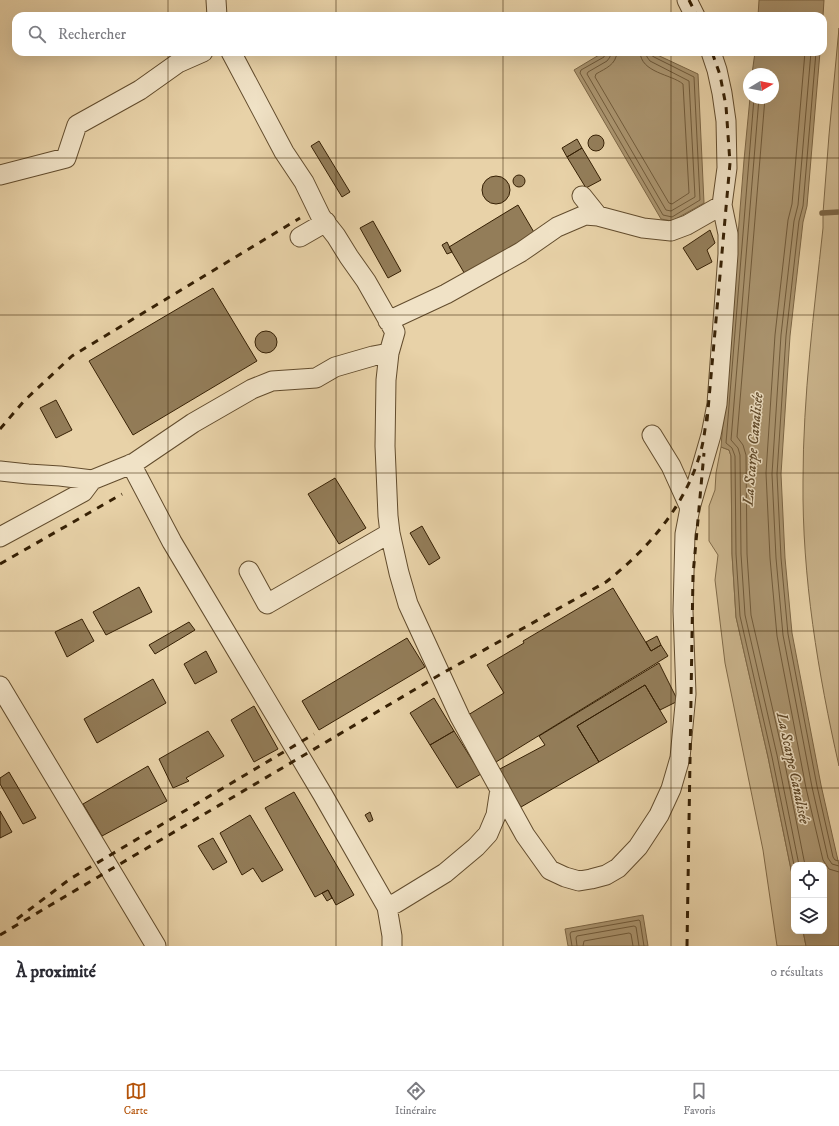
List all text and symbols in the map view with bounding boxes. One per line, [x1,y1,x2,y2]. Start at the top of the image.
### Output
search box [12,12,827,56]
icon: search [26,23,48,45]
text: Rechercher [58,25,126,44]
north arrow [743,68,779,104]
water label: La Scarpe Canalisée [739,391,767,507]
water label: La Scarpe Canalisée [772,710,814,826]
map controls [791,862,827,934]
button: locate [791,862,827,898]
button: layers [791,898,827,934]
text: À proximité [16,961,96,983]
text: 0 résultats [770,964,823,980]
tab: Carte [124,1080,148,1118]
tab: Itinéraire [395,1080,436,1118]
tab: Favoris [684,1080,715,1118]

